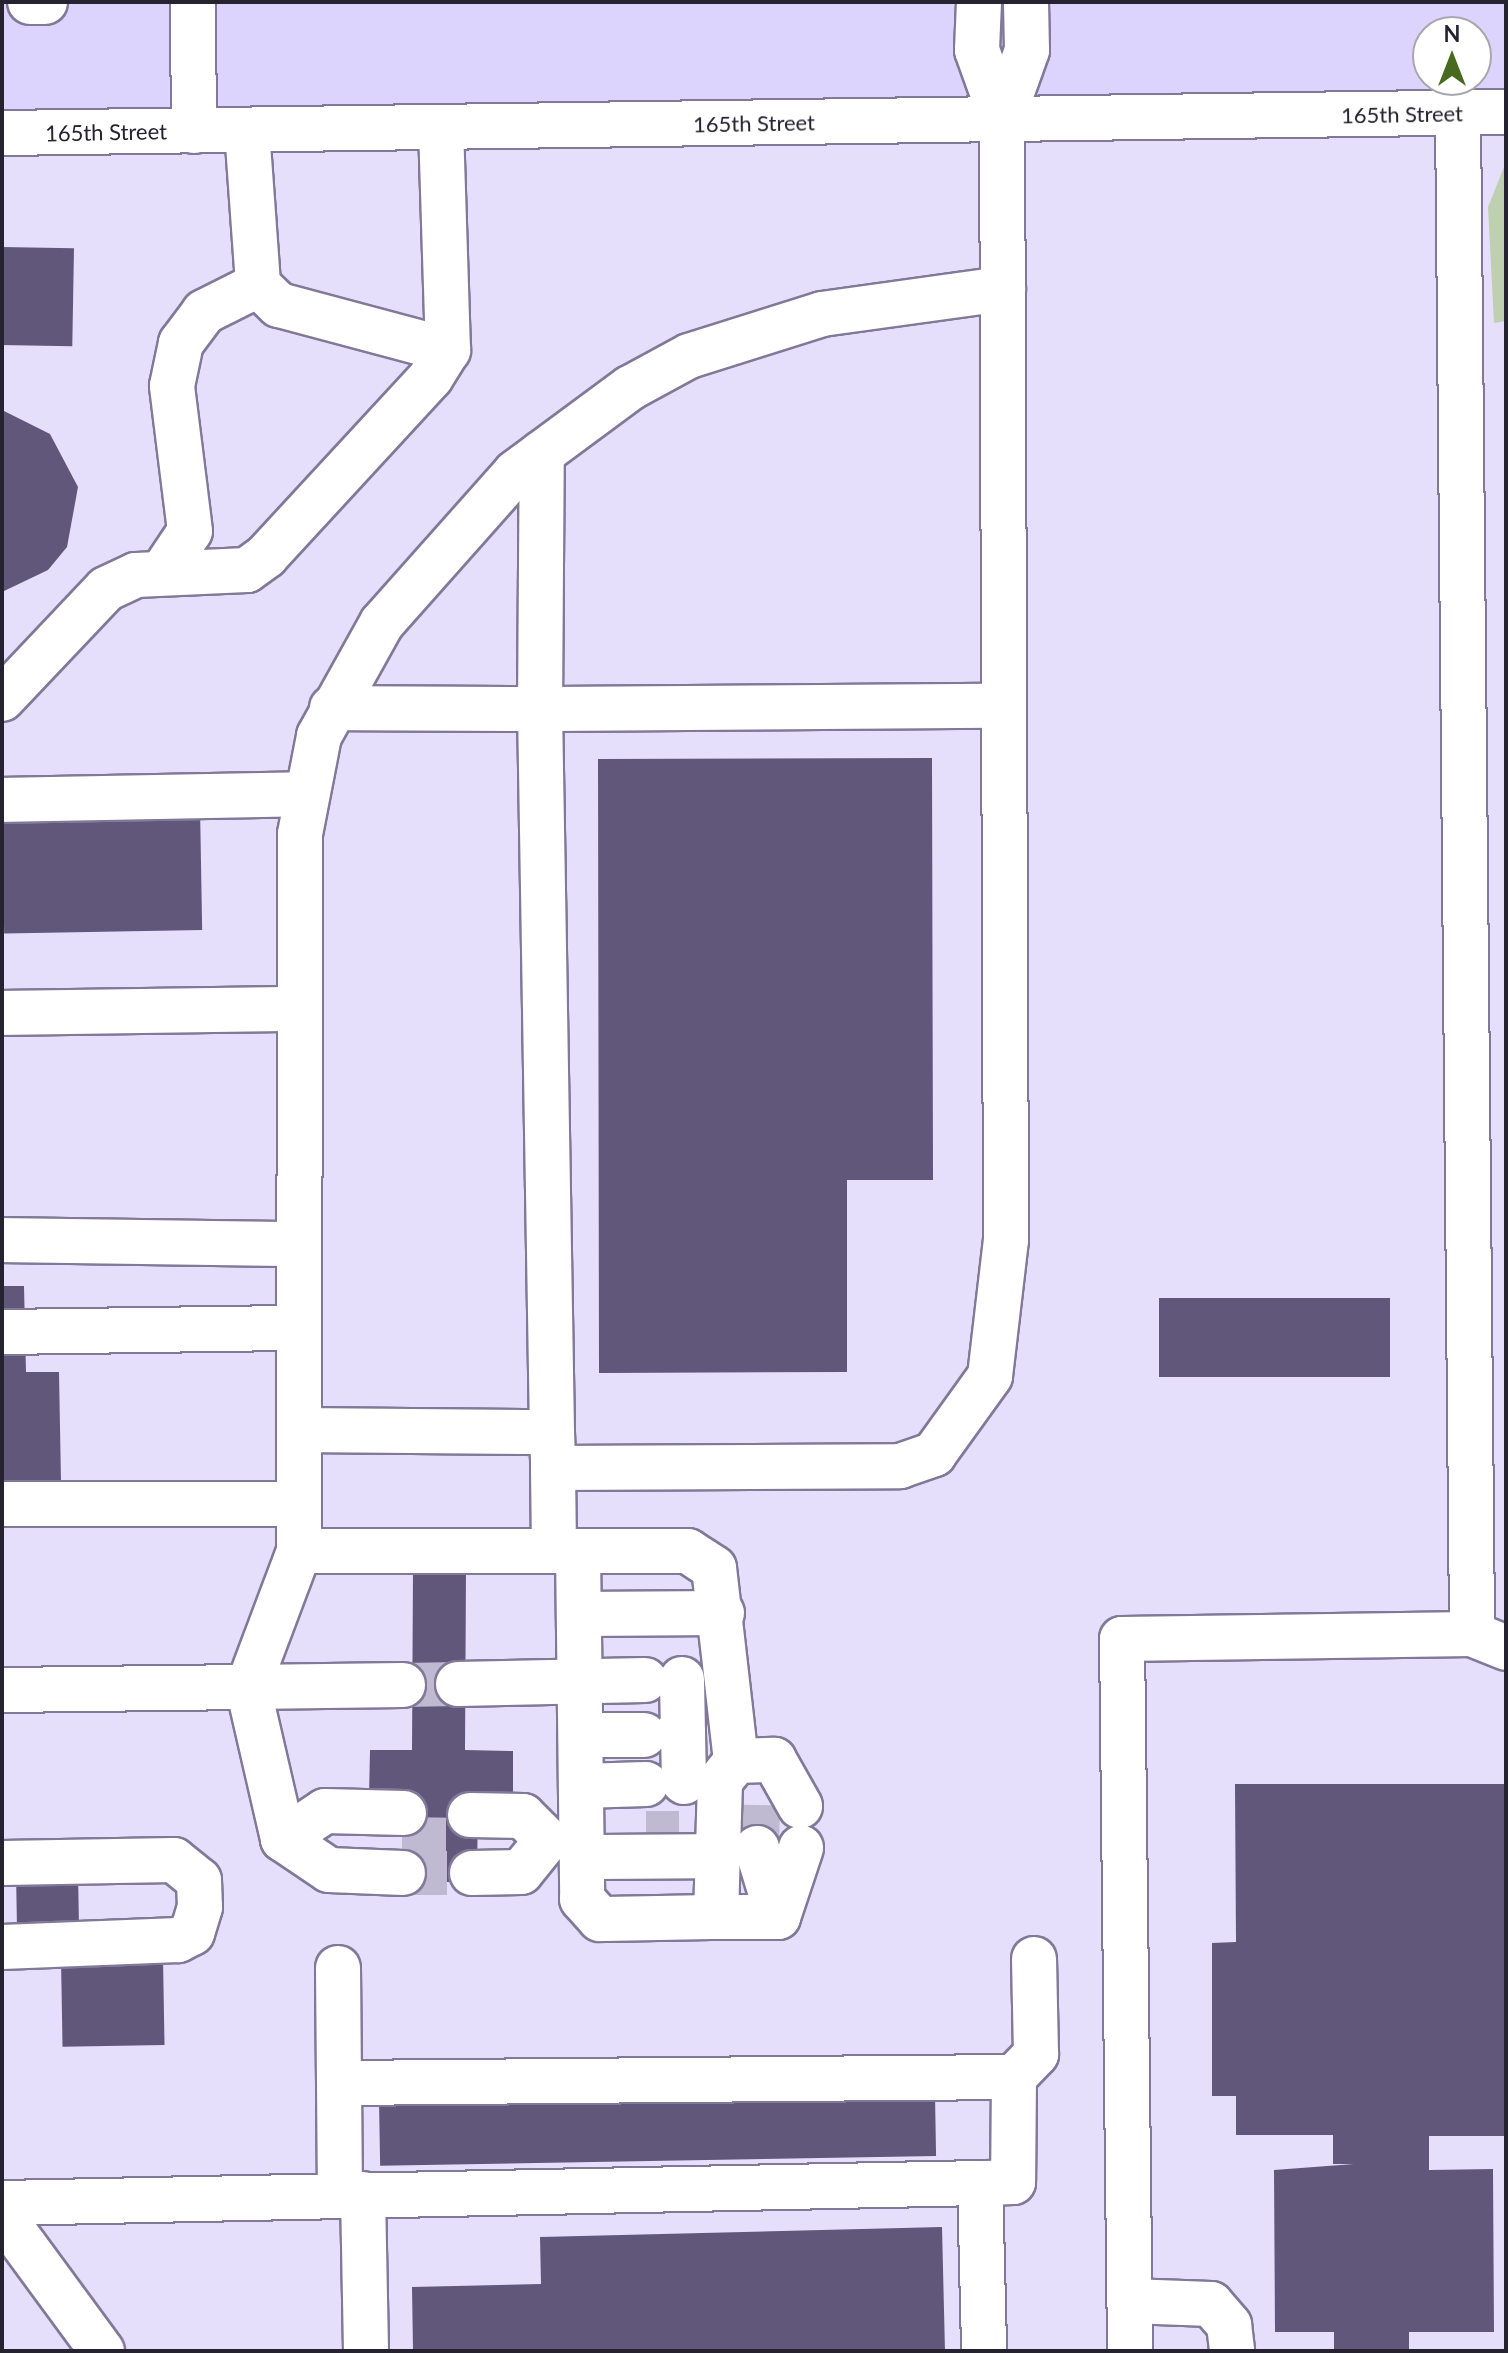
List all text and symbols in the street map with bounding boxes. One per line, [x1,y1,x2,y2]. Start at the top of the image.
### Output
north arrow [1412,16,1492,96]
text: N [1444,20,1460,47]
street label: 165th Street [1341,100,1463,128]
street label: 165th Street [693,109,815,137]
street label: 165th Street [45,118,167,146]

